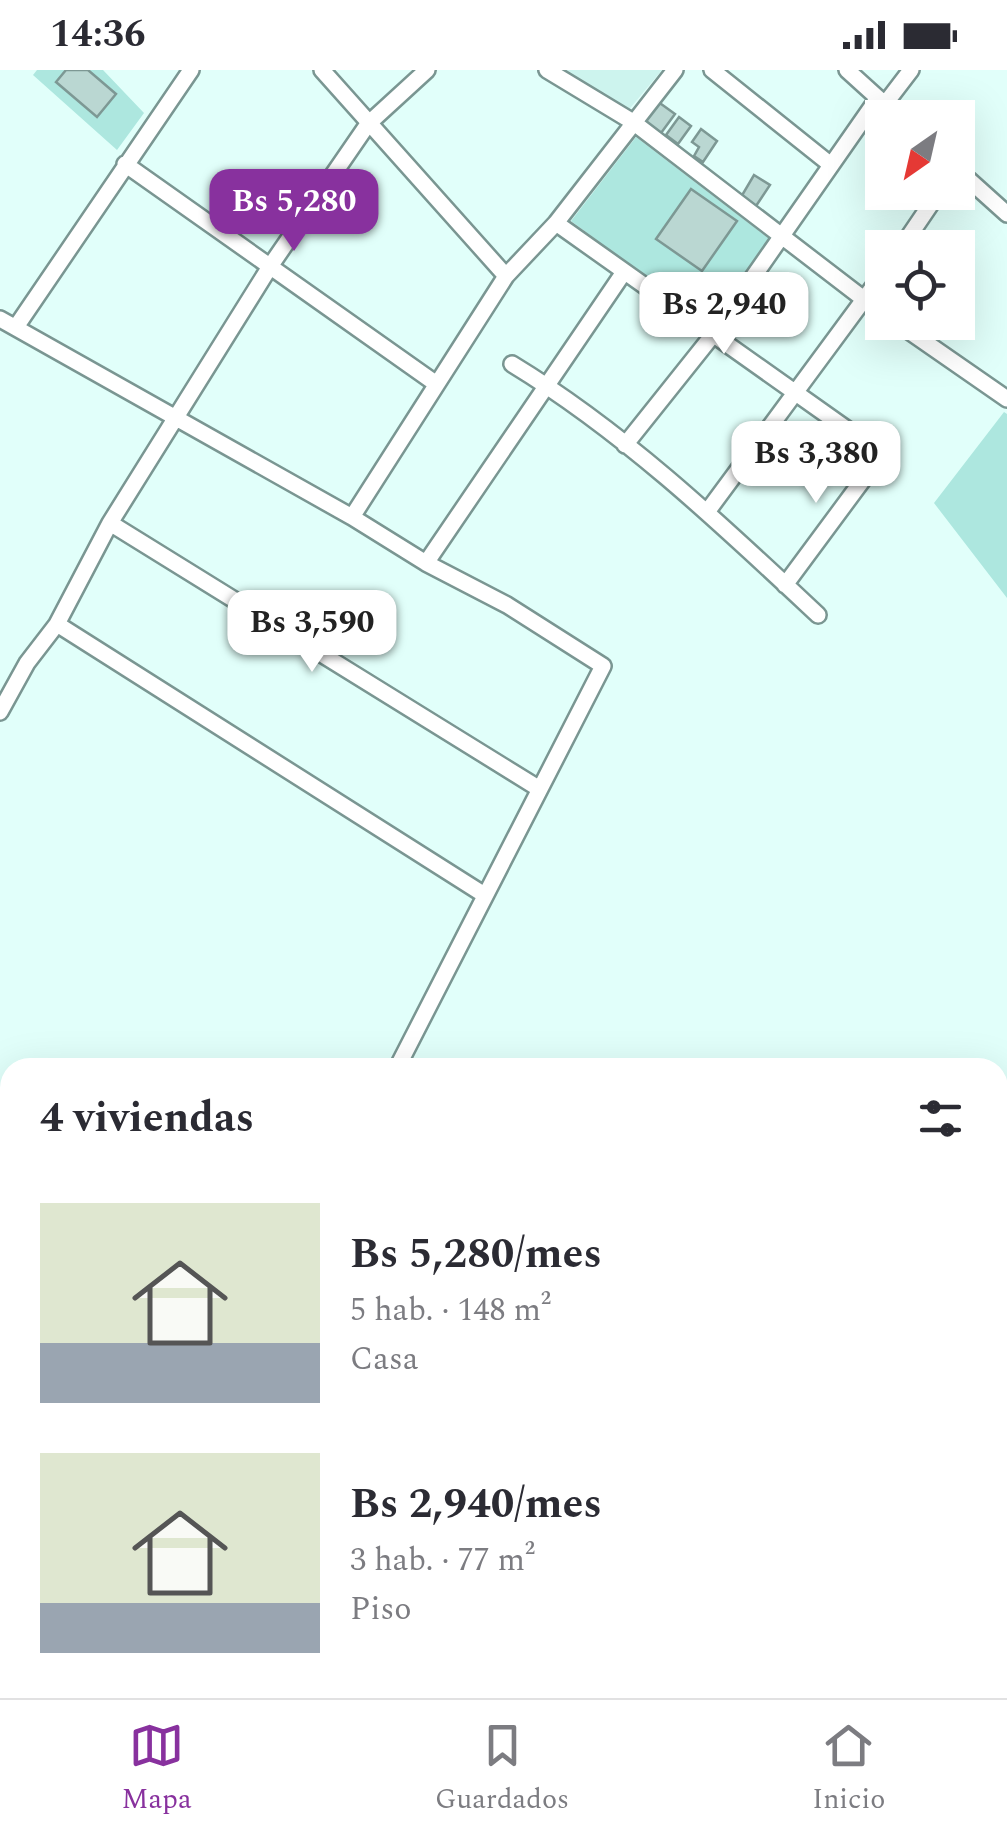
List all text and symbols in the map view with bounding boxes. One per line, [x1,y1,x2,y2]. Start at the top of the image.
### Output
text: 14:36 [50,6,145,64]
north arrow [865,100,975,210]
map controls [865,100,975,340]
pin: Bs 5,280 [191,169,397,254]
text: Bs 5,280 [231,177,357,226]
button: locate [865,230,975,340]
pin: Bs 2,940 [621,272,827,357]
text: Bs 2,940 [661,280,787,329]
pin: Bs 3,380 [713,421,919,506]
text: Bs 3,380 [753,429,879,478]
pin: Bs 3,590 [209,590,415,675]
text: Bs 3,590 [249,598,375,647]
text: 4 viviendas [40,1087,254,1150]
icon: filters [913,1091,968,1146]
text: Bs 5,280/mes [350,1223,602,1286]
icon: home [120,1243,240,1363]
text: 5 hab. · 148 m² [350,1286,551,1335]
text: Casa [350,1335,418,1384]
text: Bs 2,940/mes [350,1473,602,1536]
icon: home [120,1493,240,1613]
text: 3 hab. · 77 m² [350,1536,535,1585]
text: Piso [350,1585,412,1634]
tab: Mapa [122,1718,192,1821]
tab: Guardados [435,1718,569,1821]
tab: Inicio [812,1718,885,1821]

